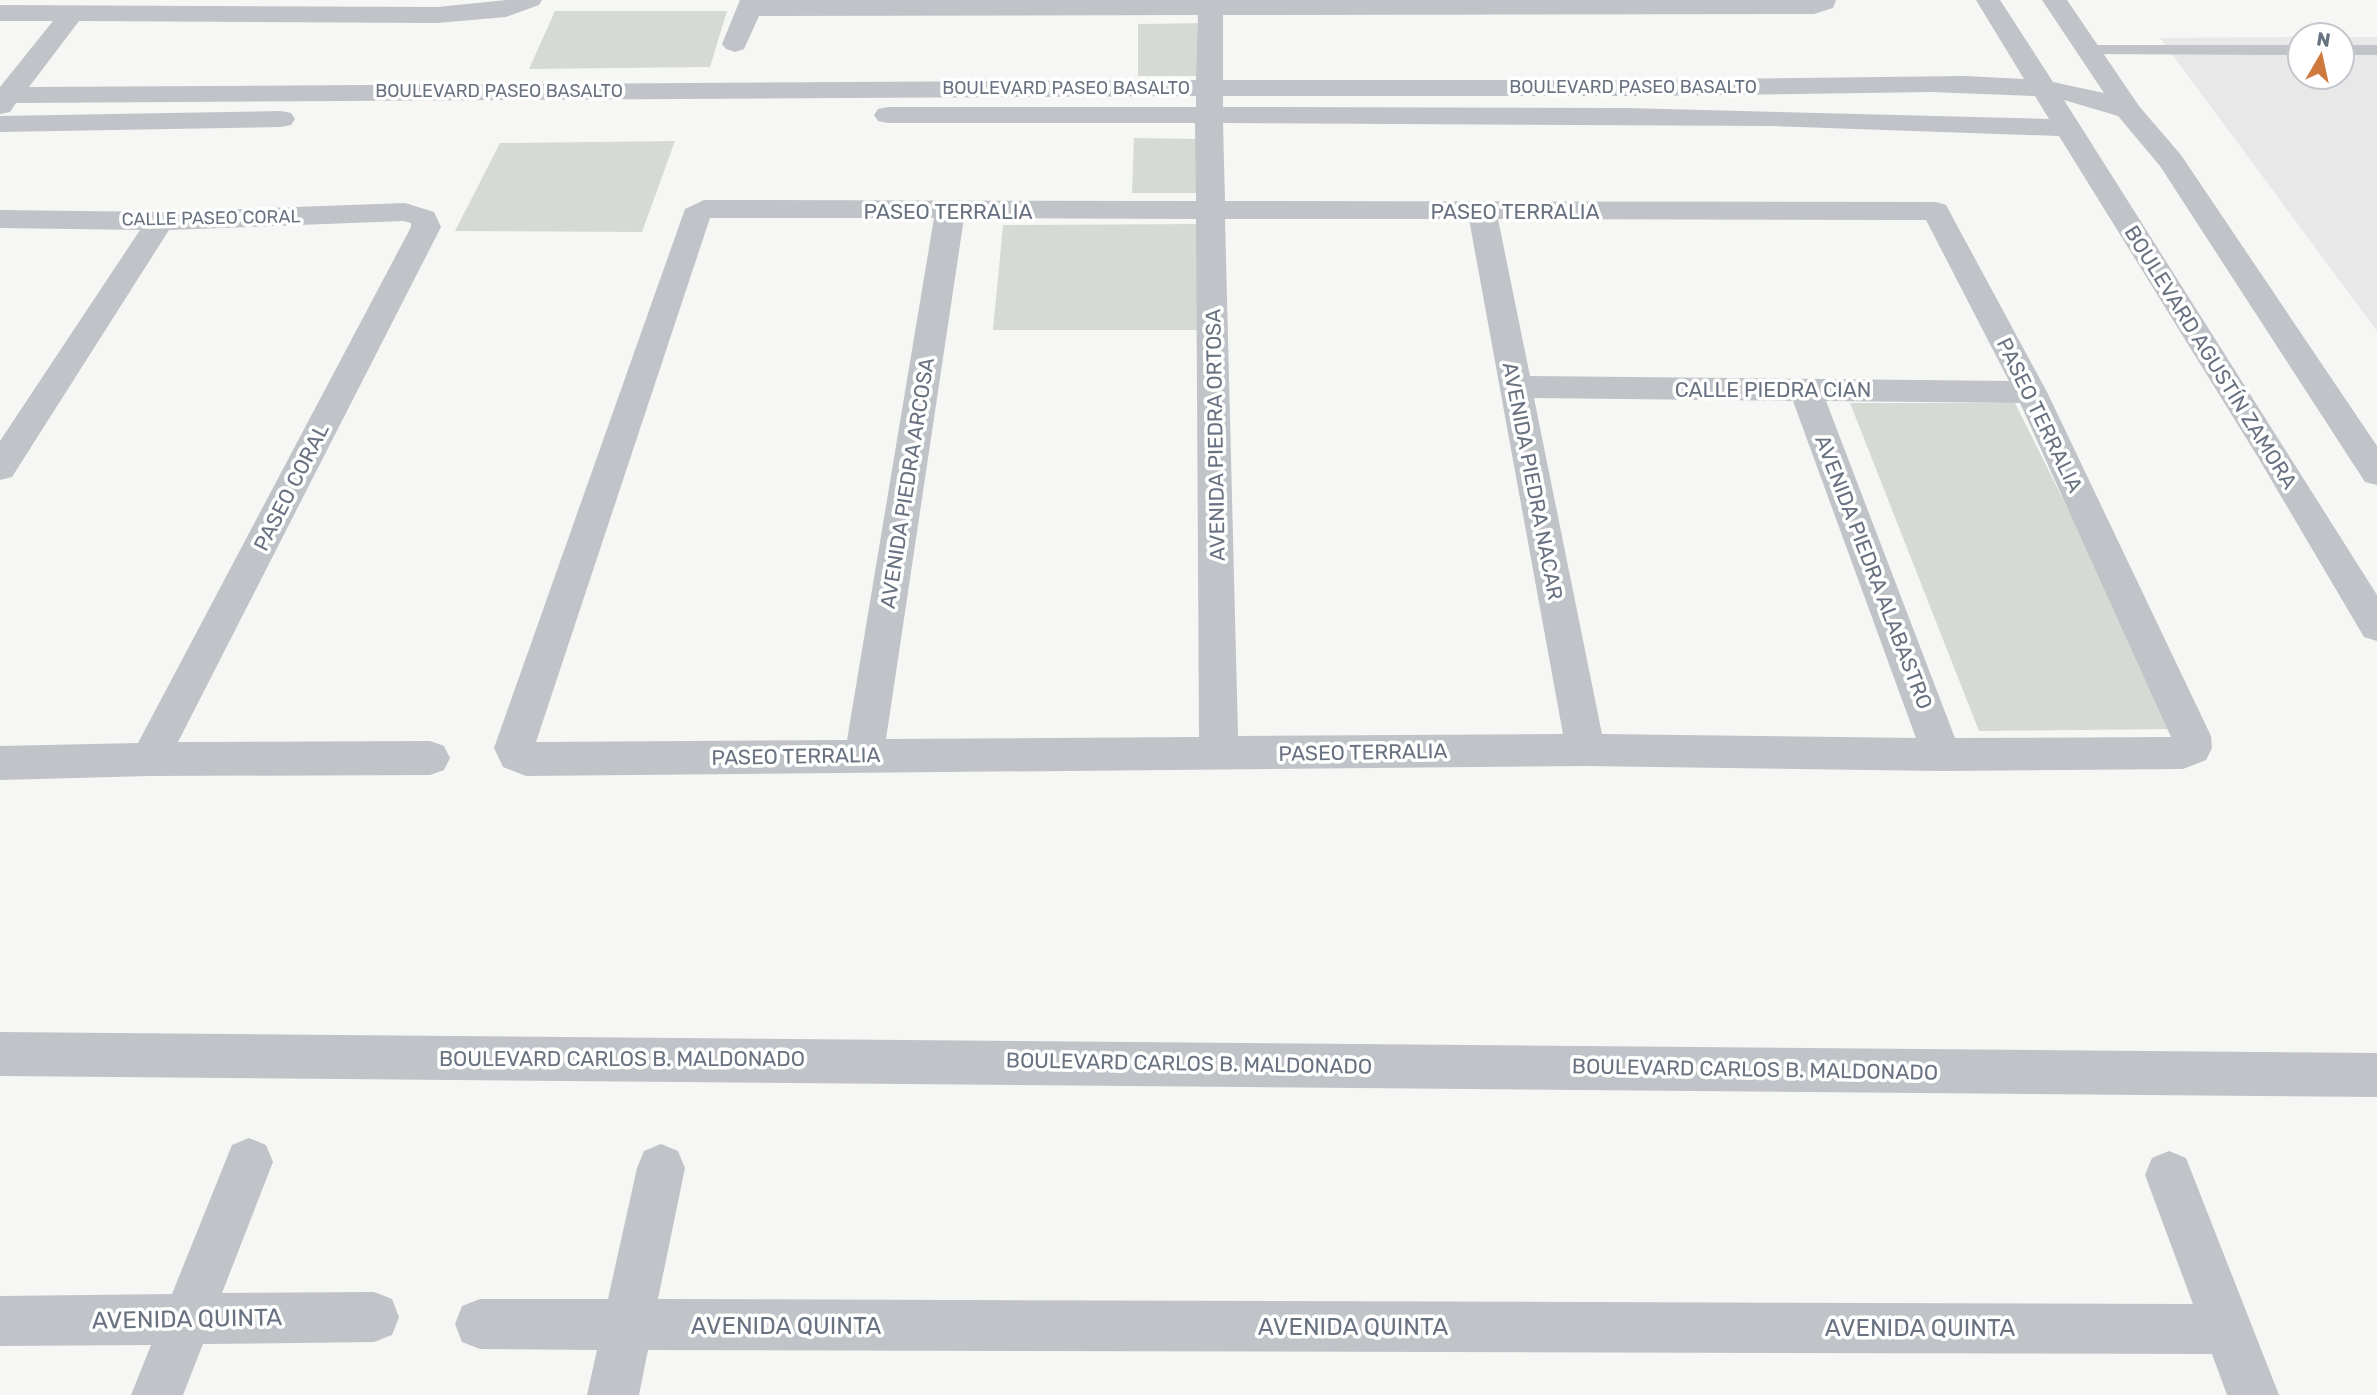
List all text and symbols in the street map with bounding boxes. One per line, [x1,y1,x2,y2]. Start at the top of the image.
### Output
north arrow [2286,21,2356,91]
text: N [2315,27,2332,52]
street label: BOULEVARD PASEO BASALTO [1509,76,1757,98]
street label: BOULEVARD PASEO BASALTO [942,77,1190,99]
street label: BOULEVARD PASEO BASALTO [375,80,623,102]
street label: PASEO TERRALIA [863,199,1033,224]
street label: PASEO TERRALIA [1430,199,1600,224]
street label: CALLE PASEO CORAL [121,205,301,231]
street label: BOULEVARD AGUSTÍN ZAMORA [2119,221,2303,493]
street label: AVENIDA PIEDRA ORTOSA [1200,309,1230,561]
street label: PASEO TERRALIA [1992,334,2088,496]
street label: AVENIDA PIEDRA ARCOSA [875,356,939,610]
street label: AVENIDA PIEDRA NACAR [1498,360,1568,602]
street label: CALLE PIEDRA CIAN [1675,377,1871,402]
street label: PASEO CORAL [248,419,334,555]
street label: AVENIDA PIEDRA ALABASTRO [1810,431,1938,713]
street label: PASEO TERRALIA [1278,738,1448,766]
street label: PASEO TERRALIA [711,742,881,770]
street label: BOULEVARD CARLOS B. MALDONADO [439,1046,805,1071]
street label: BOULEVARD CARLOS B. MALDONADO [1006,1047,1372,1079]
street label: BOULEVARD CARLOS B. MALDONADO [1572,1053,1938,1085]
street label: AVENIDA QUINTA [92,1303,282,1335]
street label: AVENIDA QUINTA [691,1312,881,1340]
street label: AVENIDA QUINTA [1258,1313,1448,1341]
street label: AVENIDA QUINTA [1825,1314,2015,1342]

